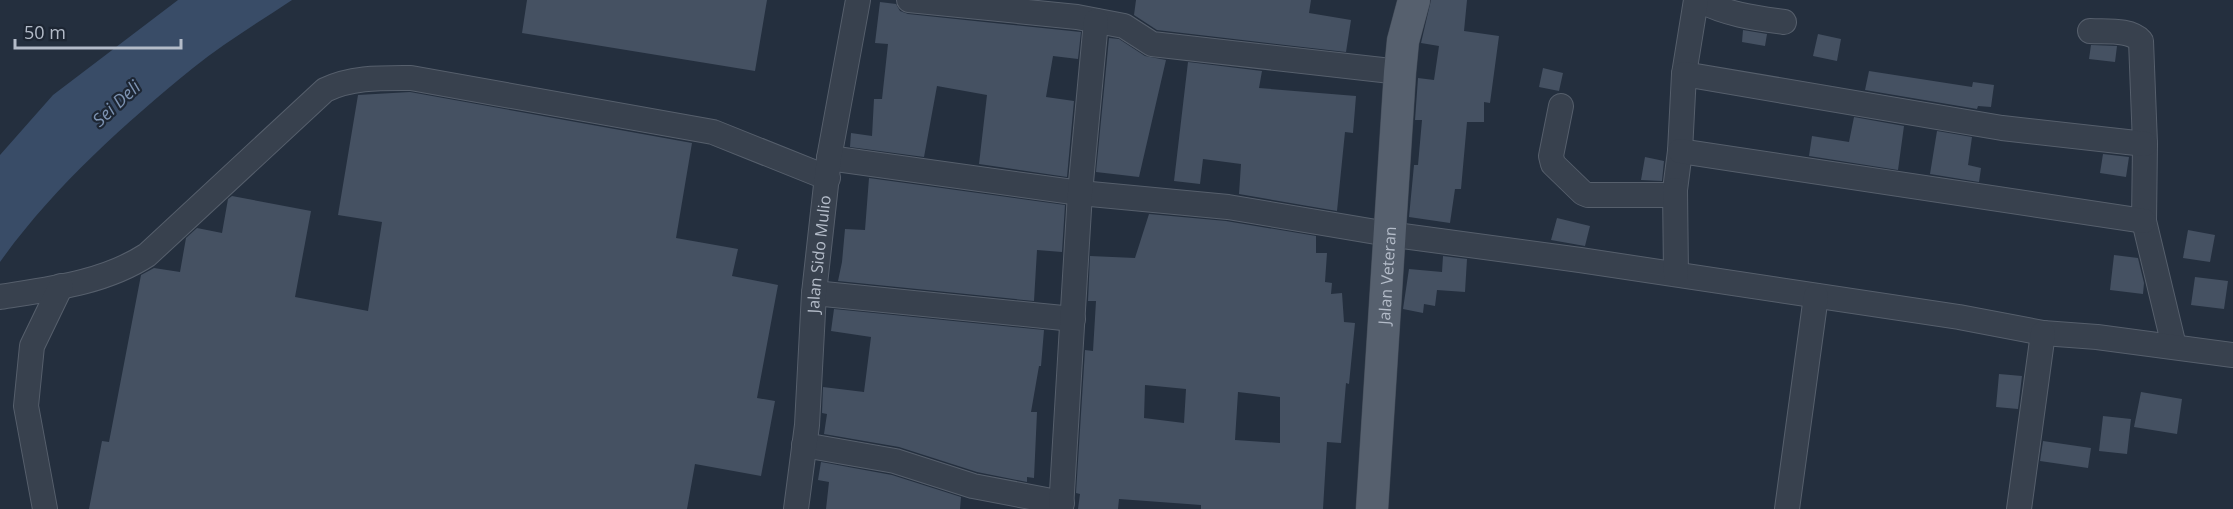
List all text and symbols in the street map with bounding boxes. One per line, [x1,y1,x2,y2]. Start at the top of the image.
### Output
scale bar [15,12,182,50]
text: 50 m [24,20,66,44]
water label: Sei Deli [87,74,145,131]
street label: Jalan Sido Mulio [802,194,836,316]
street label: Jalan Veteran [1373,226,1401,327]

